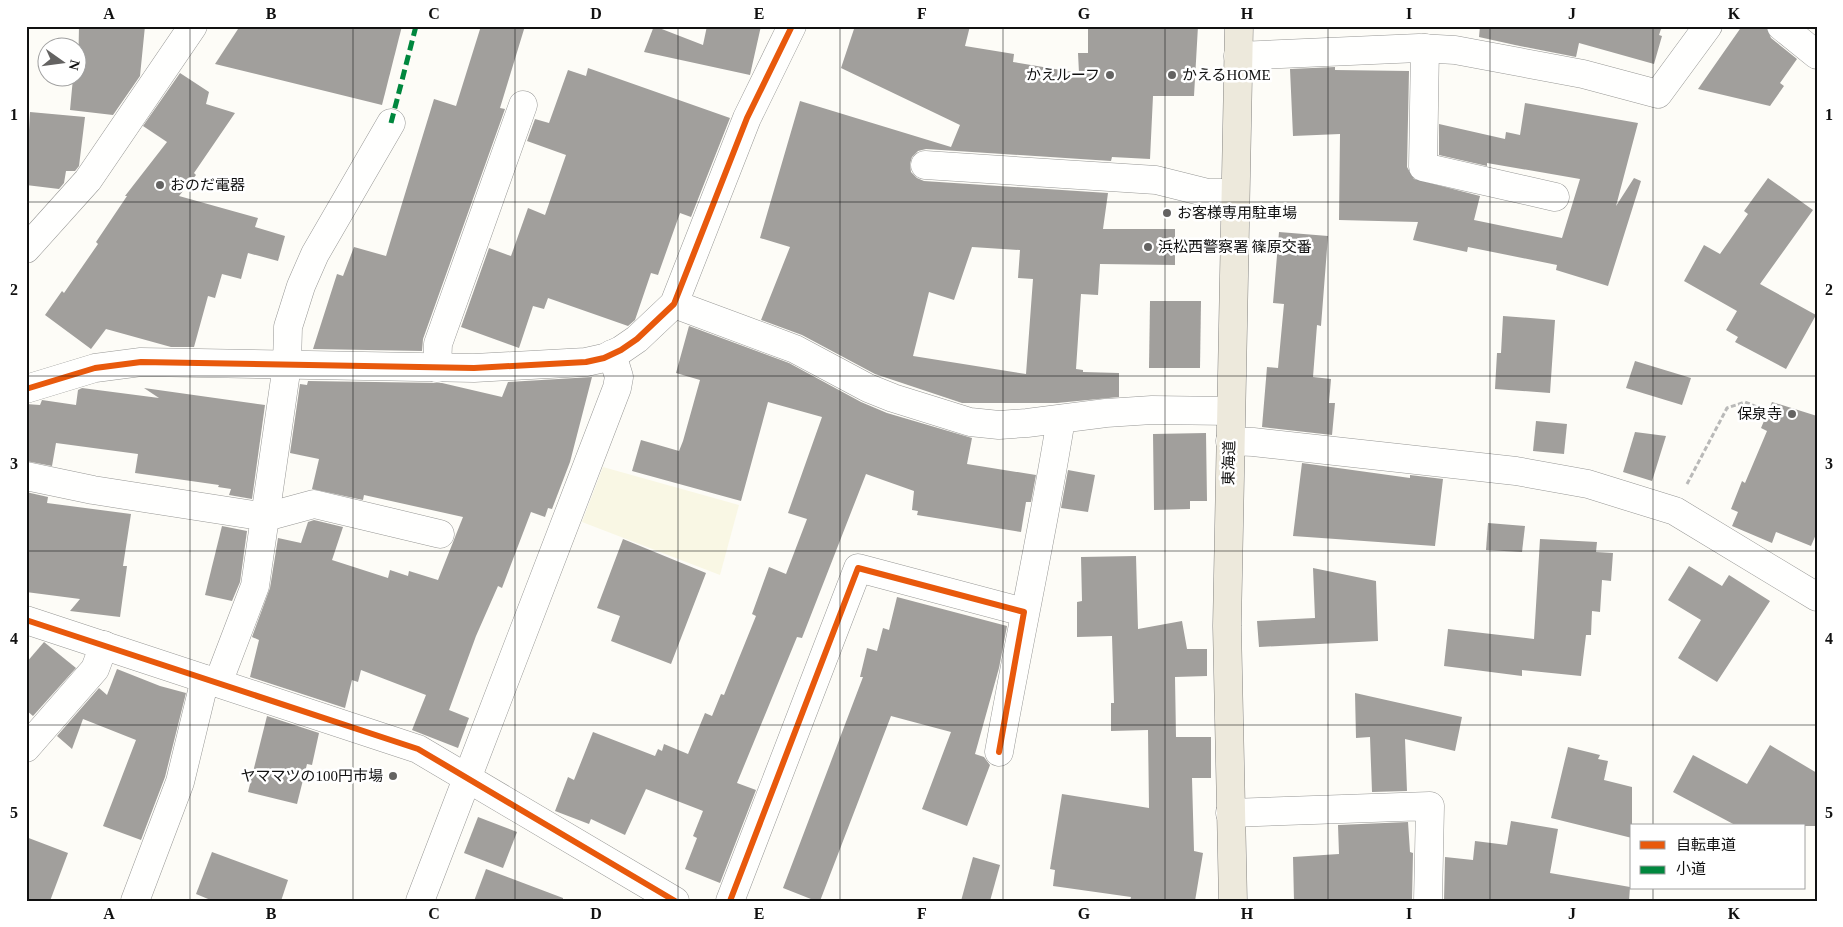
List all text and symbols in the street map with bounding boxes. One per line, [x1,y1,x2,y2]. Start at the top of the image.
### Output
text: A [103,5,115,22]
text: B [266,5,277,22]
text: C [428,5,440,22]
text: D [590,5,602,22]
text: E [754,5,764,22]
text: F [917,5,927,22]
text: G [1078,5,1091,22]
text: H [1241,5,1254,22]
text: I [1406,5,1412,22]
text: J [1568,5,1576,22]
text: K [1728,5,1741,22]
north arrow [38,38,88,88]
text: N [66,58,83,72]
place label: かえルーフ [1026,67,1100,83]
place label: かえるHOME [1182,67,1271,83]
marker: かえルーフ [1104,69,1116,81]
marker: かえるHOME [1166,69,1178,81]
text: 1 [10,106,18,123]
text: 1 [1825,106,1833,123]
place label: おのだ電器 [170,177,245,193]
marker: おのだ電器 [154,179,166,191]
place label: お客様専用駐車場 [1177,205,1297,221]
marker: お客様専用駐車場 [1161,207,1173,219]
place label: 浜松西警察署 篠原交番 [1158,239,1312,255]
marker: 浜松西警察署 篠原交番 [1142,241,1154,253]
text: 2 [10,281,18,298]
text: 2 [1825,281,1833,298]
place label: 保泉寺 [1737,406,1782,422]
marker: 保泉寺 [1786,408,1798,420]
street label: 東海道 [1221,440,1237,486]
text: 3 [10,455,18,472]
text: 3 [1825,455,1833,472]
text: 4 [10,630,18,647]
text: 4 [1825,630,1833,647]
place label: ヤママツの100円市場 [240,768,383,784]
marker: ヤママツの100円市場 [387,770,399,782]
text: 5 [10,804,18,821]
text: 5 [1825,804,1833,821]
legend [1630,824,1806,890]
text: 自転車道 [1676,837,1736,853]
text: 小道 [1676,861,1706,877]
text: A [103,905,115,922]
text: B [266,905,277,922]
text: C [428,905,440,922]
text: D [590,905,602,922]
text: E [754,905,764,922]
text: F [917,905,927,922]
text: G [1078,905,1091,922]
text: H [1241,905,1254,922]
text: I [1406,905,1412,922]
text: J [1568,905,1576,922]
text: K [1728,905,1741,922]

